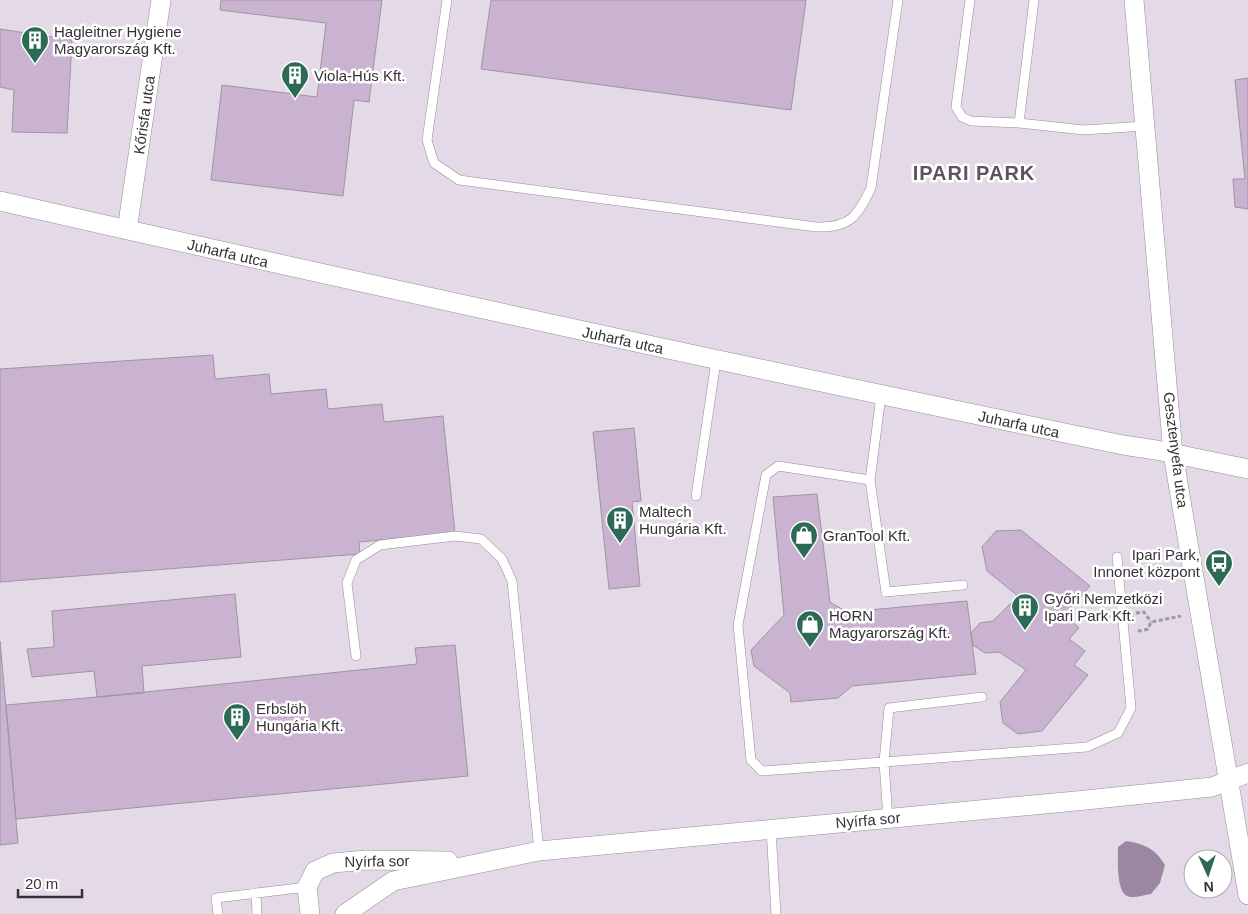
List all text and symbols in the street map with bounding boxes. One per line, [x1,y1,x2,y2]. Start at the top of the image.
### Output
place label: Hagleitner Hygiene Magyarország Kft. [54,23,182,57]
building icon: Hagleitner Hygiene Magyarország Kft. [20,25,50,64]
building icon: Viola-Hús Kft. [280,60,310,99]
place label: Viola-Hús Kft. [314,67,405,84]
street label: Kőrisfa utca [130,74,158,155]
district label: IPARI PARK [913,162,1035,184]
street label: Juharfa utca [186,235,271,271]
street label: Juharfa utca [581,323,666,357]
street label: Gesztenyefa utca [1160,391,1192,510]
street label: Juharfa utca [977,407,1062,441]
place label: Maltech Hungária Kft. [639,503,727,537]
building icon: Maltech Hungária Kft. [605,505,635,544]
shop icon: GranTool Kft. [789,520,819,559]
place label: GranTool Kft. [823,527,911,544]
place label: Ipari Park, Innonet központ [1093,546,1201,580]
bus stop icon: Ipari Park, Innonet központ [1204,548,1234,587]
place label: Győri Nemzetközi Ipari Park Kft. [1044,590,1162,624]
building icon: Győri Nemzetközi Ipari Park Kft. [1010,592,1040,631]
place label: HORN Magyarország Kft. [829,607,951,641]
shop icon: HORN Magyarország Kft. [795,609,825,648]
place label: Erbslöh Hungária Kft. [256,700,344,734]
building icon: Erbslöh Hungária Kft. [222,702,252,741]
street label: Nyírfa sor [835,809,901,831]
north arrow [1183,849,1233,899]
street label: Nyírfa sor [344,852,410,870]
scale bar [18,866,81,898]
text: 20 m [25,875,58,892]
text: N [1203,879,1214,895]

